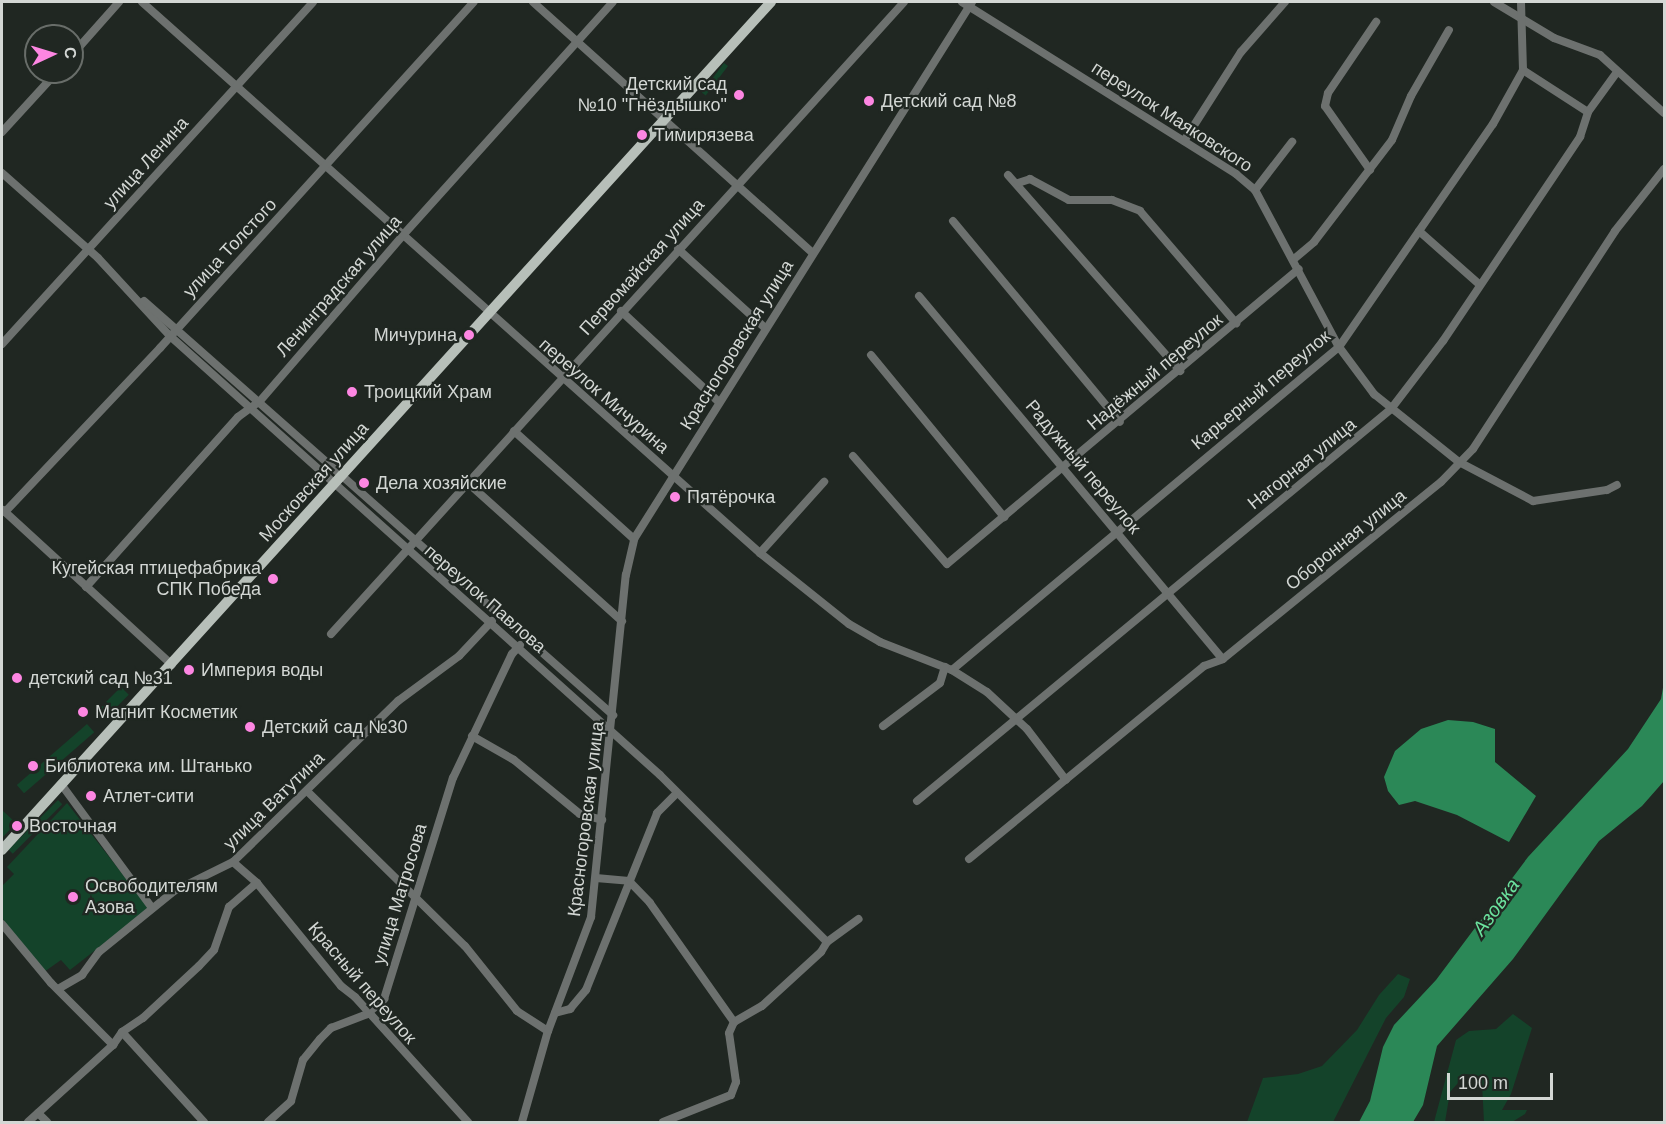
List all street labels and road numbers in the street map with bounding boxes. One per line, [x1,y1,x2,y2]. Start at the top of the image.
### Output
street label: переулок Маяковского [1088,57,1256,177]
street label: улица Ленина [99,113,193,213]
street label: улица Толстого [179,194,281,302]
street label: Первомайская улица [575,194,709,340]
street label: Ленинградская улица [272,211,406,361]
street label: Красногоровская улица [676,256,798,434]
street label: Надёжный переулок [1083,309,1227,435]
street label: Карьерный переулок [1187,326,1335,454]
street label: переулок Мичурина [535,334,673,458]
street label: Радужный переулок [1021,396,1145,538]
street label: Нагорная улица [1243,414,1361,514]
street label: Московская улица [255,418,373,546]
street label: Оборонная улица [1282,485,1410,595]
street label: переулок Павлова [420,540,550,658]
street label: Красногоровская улица [563,720,609,918]
street label: улица Ватутина [219,747,329,855]
street label: улица Матросова [368,821,432,967]
street label: Красный переулок [303,918,421,1048]

